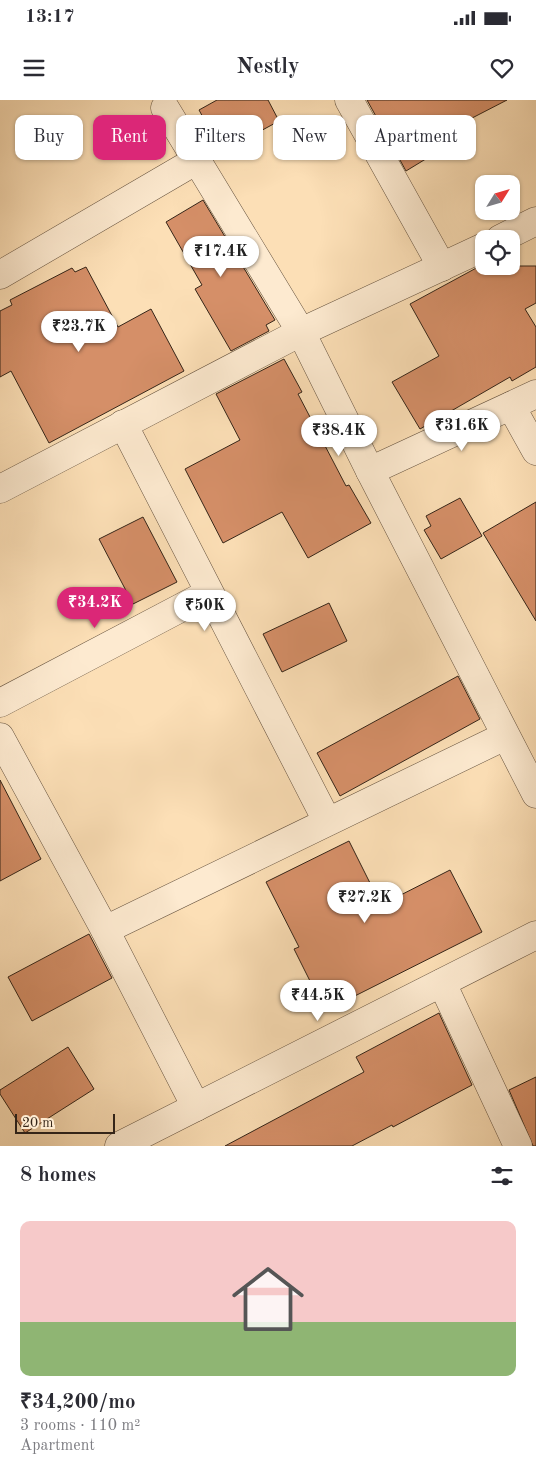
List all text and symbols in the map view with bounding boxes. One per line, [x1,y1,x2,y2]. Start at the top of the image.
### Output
text: 13:17 [25,8,74,27]
icon: menu [20,54,48,82]
icon: heart [488,54,516,82]
text: Nestly [237,56,299,78]
chip: Buy [15,115,83,160]
chip: Rent [93,115,166,160]
chip: Filters [176,115,263,160]
chip: New [273,115,346,160]
chip: Apartment [356,115,476,160]
north arrow [475,175,520,220]
map controls [475,175,520,275]
button: locate [475,230,520,275]
pin: ₹17.4K [180,236,262,278]
text: ₹17.4K [194,244,248,260]
pin: ₹23.7K [38,310,120,353]
text: ₹23.7K [52,319,106,335]
pin: ₹31.6K [421,410,503,452]
pin: ₹38.4K [298,414,380,457]
text: ₹31.6K [435,418,489,434]
text: ₹38.4K [312,423,366,439]
pin: ₹34.2K [54,586,136,629]
pin: ₹50K [175,590,235,632]
text: ₹34.2K [68,595,122,611]
text: ₹50K [185,598,225,614]
pin: ₹27.2K [324,882,406,924]
text: ₹27.2K [338,890,392,906]
pin: ₹44.5K [277,980,359,1022]
text: ₹44.5K [291,988,345,1004]
scale bar [15,1111,115,1134]
text: 20 m [22,1116,53,1130]
icon: filters [488,1162,516,1190]
text: 8 homes [20,1165,96,1186]
icon: home [223,1254,313,1344]
text: ₹34,200/mo [20,1392,136,1413]
text: 3 rooms · 110 m² [20,1418,140,1434]
text: Apartment [20,1438,95,1454]

